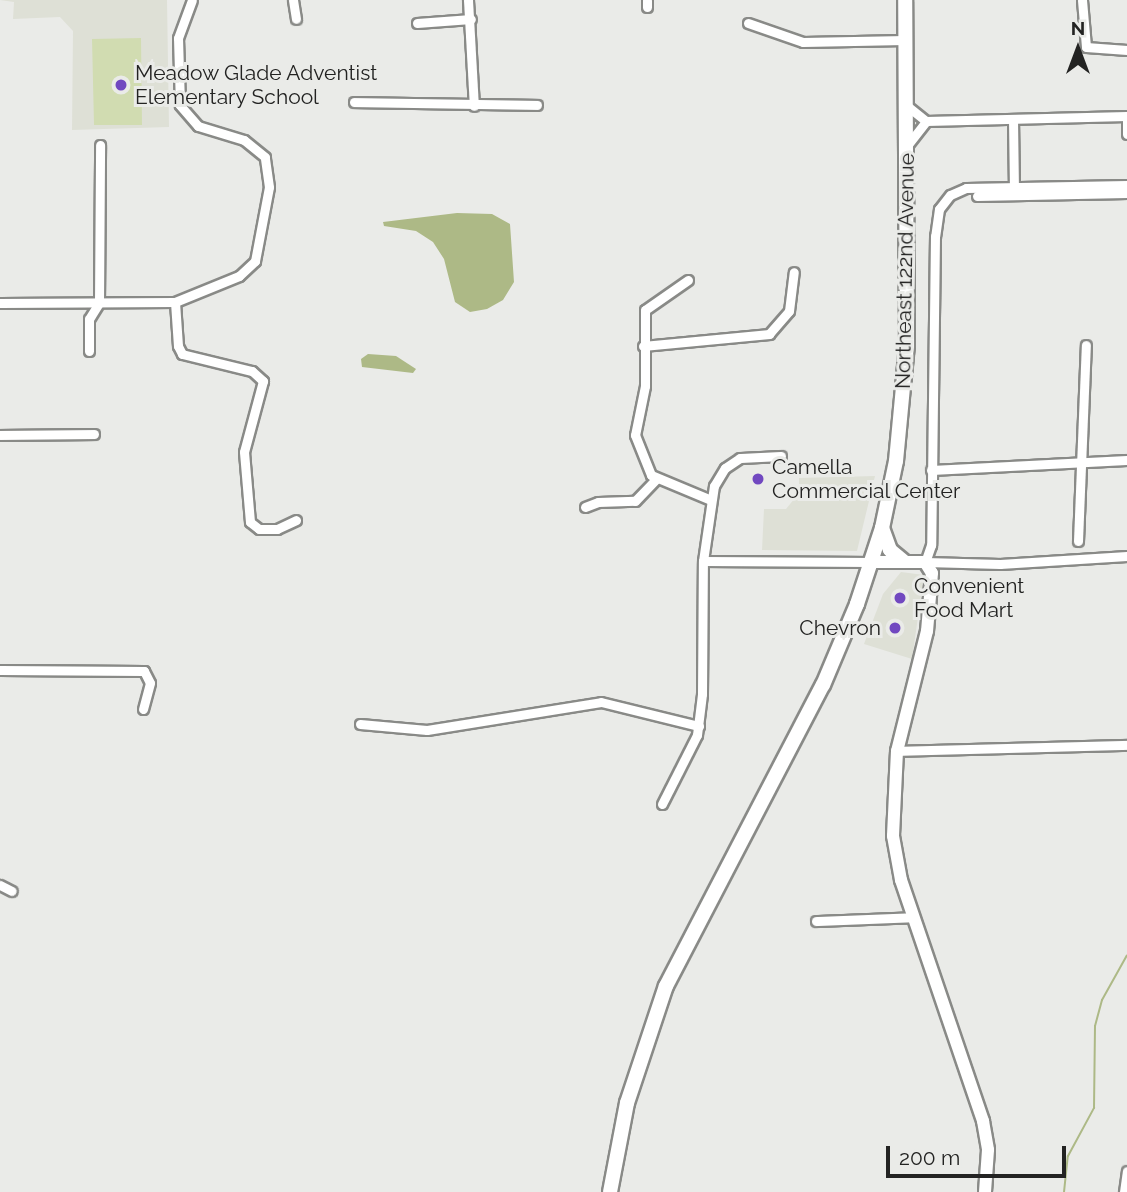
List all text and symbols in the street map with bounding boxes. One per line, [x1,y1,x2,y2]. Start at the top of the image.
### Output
north arrow [1043,14,1113,84]
text: N [1071,17,1085,39]
place label: Meadow Glade Adventist Elementary School [135,60,379,110]
marker: Meadow Glade Adventist Elementary School [113,77,129,93]
street label: Northeast 122nd Avenue [890,152,920,390]
place label: Camella Commercial Center [772,454,961,504]
marker: Camella Commercial Center [750,471,766,487]
place label: Convenient Food Mart [914,573,1024,623]
marker: Convenient Food Mart [892,590,908,606]
place label: Chevron [799,615,881,641]
marker: Chevron [887,620,903,636]
scale bar [889,1132,1069,1176]
text: 200 m [899,1145,960,1170]

